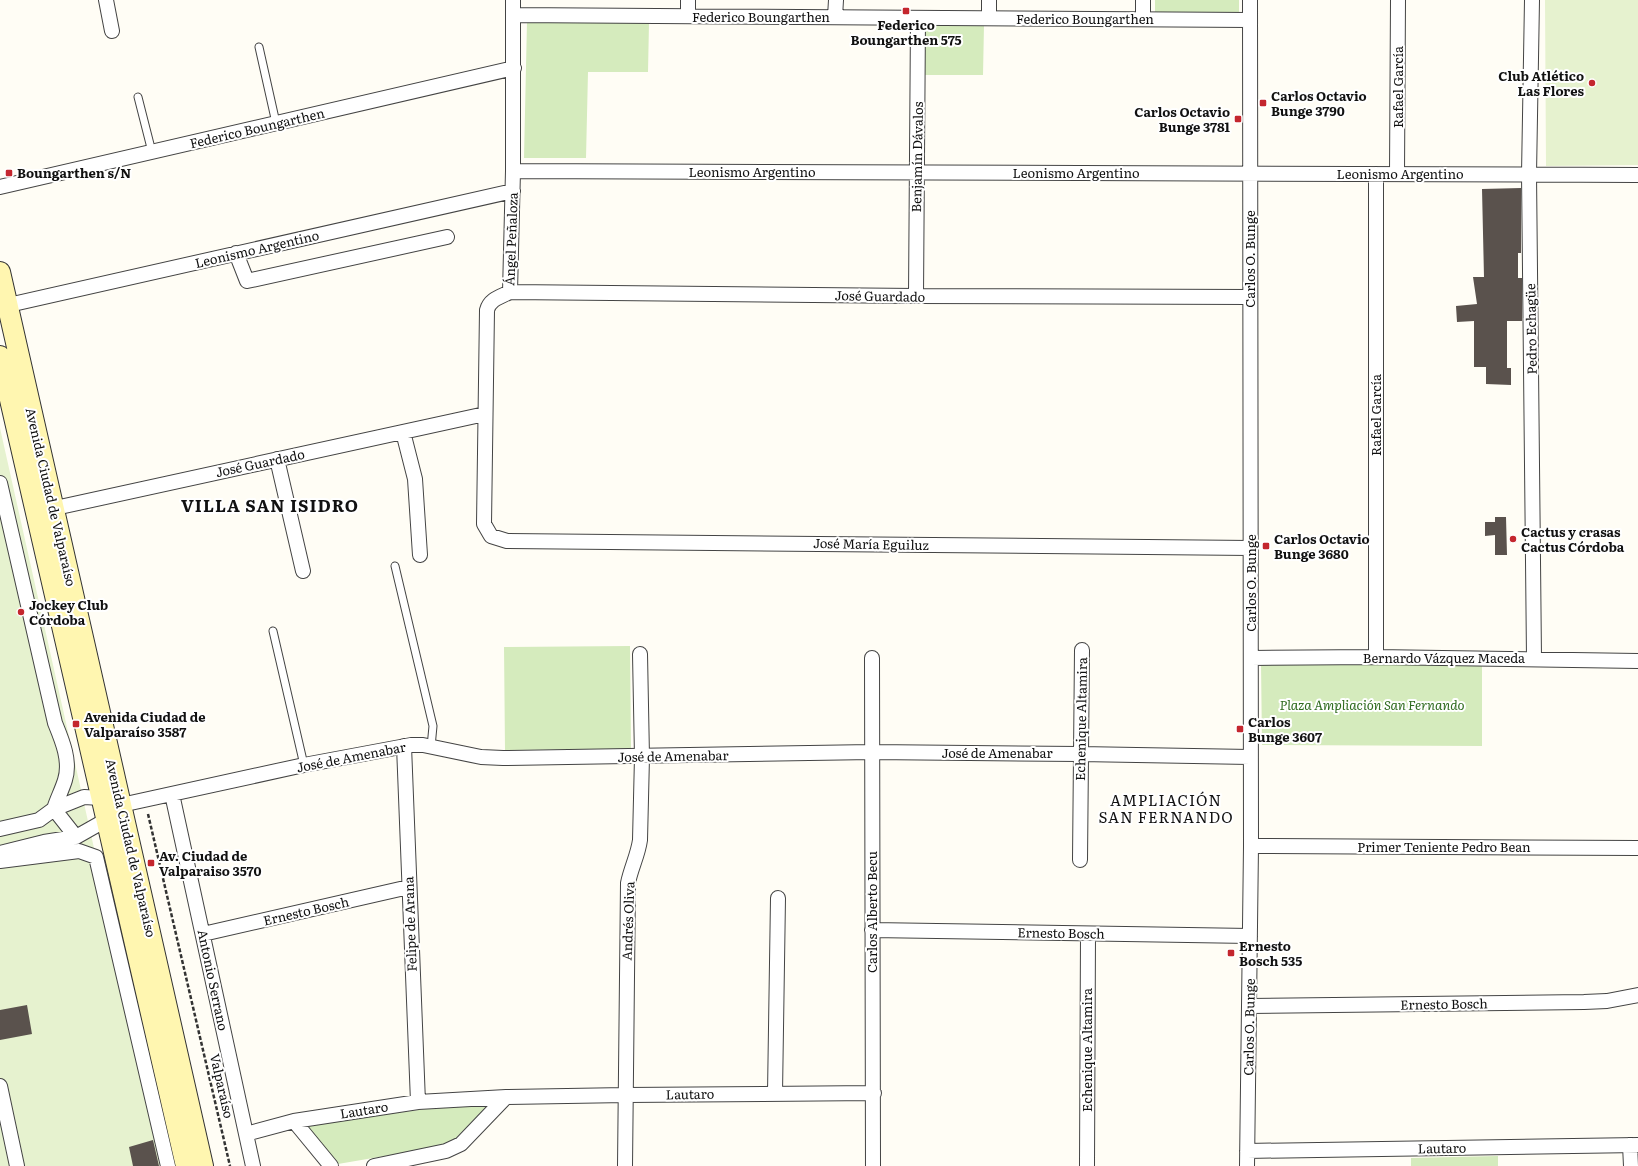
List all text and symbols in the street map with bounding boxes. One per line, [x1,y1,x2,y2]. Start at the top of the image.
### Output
marker: Federico Boungarthen 575 [901,6,911,16]
street label: Federico Boungarthen [692,7,830,26]
street label: Federico Boungarthen [1016,9,1154,28]
place label: Federico Boungarthen 575 [850,15,962,49]
street label: Rafael García [1388,46,1407,128]
place label: Club Atlético Las Flores [1498,66,1585,100]
marker: Club Atlético Las Flores [1587,78,1597,88]
place label: Carlos Octavio Bunge 3790 [1271,86,1367,120]
marker: Carlos Octavio Bunge 3790 [1258,98,1268,108]
street label: Benjamín Dávalos [906,101,927,213]
place label: Carlos Octavio Bunge 3781 [1134,102,1231,136]
street label: Federico Boungarthen [188,103,327,152]
marker: Carlos Octavio Bunge 3781 [1233,114,1243,124]
street label: Leonismo Argentino [688,162,816,181]
place label: Boungarthen s/N [17,163,131,182]
street label: Leonismo Argentino [1012,163,1140,182]
street label: Leonismo Argentino [1336,164,1464,183]
marker: Boungarthen s/N [4,168,14,178]
street label: Ángel Peñaloza [499,192,522,286]
street label: Carlos O. Bunge [1240,210,1259,308]
street label: Leonismo Argentino [193,225,321,272]
street label: Pedro Echagüe [1520,283,1541,375]
street label: José Guardado [835,285,926,306]
street label: Rafael García [1366,374,1385,456]
street label: Avenida Ciudad de Valparaíso [22,406,81,589]
street label: José Guardado [214,444,307,481]
district label: VILLA SAN ISIDRO [181,492,359,517]
place label: Cactus y crasas Cactus Córdoba [1521,522,1625,556]
place label: Carlos Octavio Bunge 3680 [1274,529,1370,563]
street label: José María Eguiluz [813,533,929,554]
street label: Carlos O. Bunge [1241,534,1260,632]
marker: Cactus y crasas Cactus Córdoba [1508,534,1518,544]
marker: Carlos Octavio Bunge 3680 [1261,541,1271,551]
place label: Jockey Club Córdoba [29,595,108,629]
marker: Jockey Club Córdoba [16,607,26,617]
street label: Bernardo Vázquez Maceda [1363,648,1525,667]
street label: Echenique Altamira [1070,657,1091,781]
park label: Plaza Ampliación San Fernando [1280,695,1465,714]
place label: Avenida Ciudad de Valparaíso 3587 [84,707,206,741]
place label: Carlos Bunge 3607 [1248,712,1322,746]
marker: Avenida Ciudad de Valparaíso 3587 [71,719,81,729]
marker: Carlos Bunge 3607 [1235,724,1245,734]
street label: José de Amenabar [295,736,408,776]
street label: José de Amenabar [941,743,1053,762]
street label: José de Amenabar [617,745,730,766]
street label: Avenida Ciudad de Valparaíso [102,757,161,940]
district label: AMPLIACIÓN SAN FERNANDO [1098,788,1234,828]
street label: Primer Teniente Pedro Bean [1357,837,1531,856]
place label: Av. Ciudad de Valparaiso 3570 [159,846,262,880]
street label: Carlos Alberto Becu [862,851,881,973]
marker: Av. Ciudad de Valparaiso 3570 [146,858,156,868]
street label: Felipe de Arana [398,876,421,972]
street label: Andrés Oliva [617,881,638,961]
street label: Ernesto Bosch [261,891,351,930]
street label: Ernesto Bosch [1017,922,1105,943]
street label: Antonio Serrano [193,928,234,1033]
place label: Ernesto Bosch 535 [1239,936,1302,970]
marker: Ernesto Bosch 535 [1226,948,1236,958]
street label: Carlos O. Bunge [1238,978,1259,1076]
street label: Echenique Altamira [1077,988,1096,1112]
street label: Ernesto Bosch [1400,993,1488,1014]
street label: Valparaíso [206,1052,239,1120]
street label: Lautaro [666,1084,715,1103]
street label: Lautaro [338,1096,390,1123]
street label: Lautaro [1418,1138,1467,1157]

